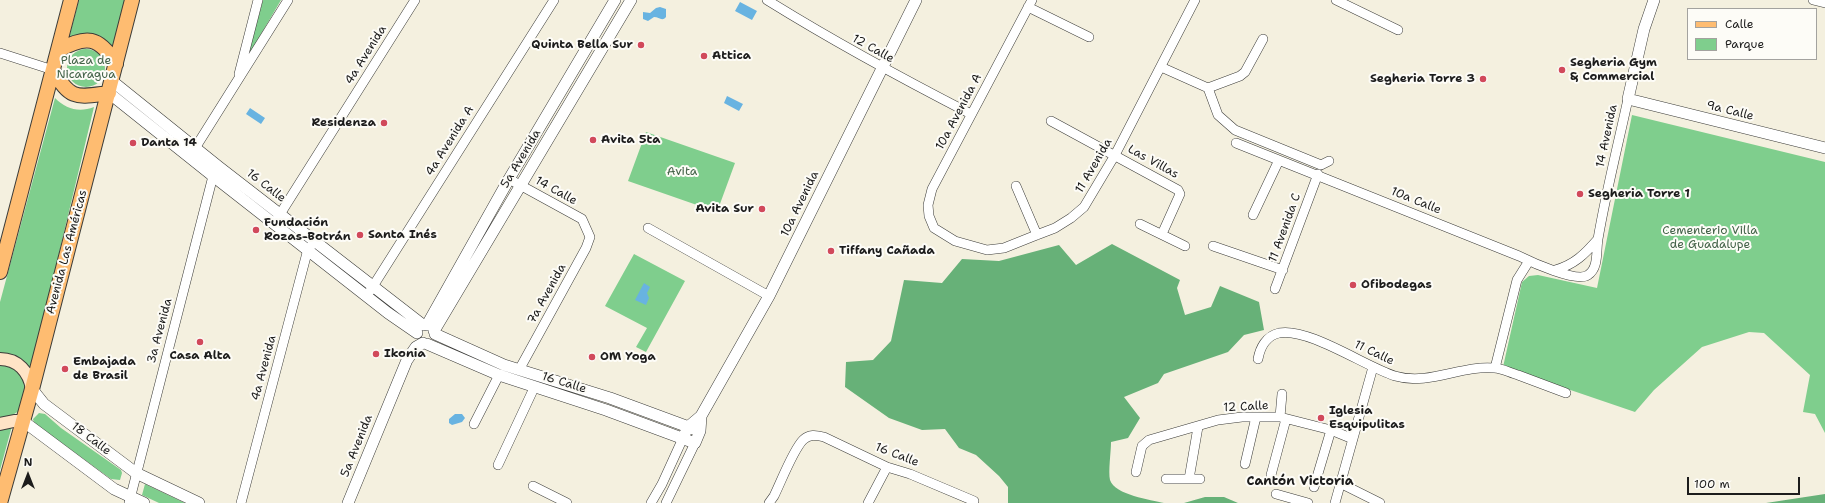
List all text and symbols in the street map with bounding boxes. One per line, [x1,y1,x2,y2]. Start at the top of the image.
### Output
legend [1687,8,1817,60]
text: Calle [1725,16,1754,32]
street label: 4a Avenida [342,23,390,87]
street label: 12 Calle [850,32,896,66]
text: Parque [1725,36,1764,52]
place label: Quinta Bella Sur [531,38,633,52]
marker: Quinta Bella Sur [636,40,646,50]
place label: Attica [712,49,751,63]
marker: Attica [699,51,709,61]
park label: Plaza de Nicaragua [56,54,116,82]
place label: Segheria Gym & Commercial [1570,56,1657,84]
marker: Segheria Gym & Commercial [1557,65,1567,75]
street label: 10a Avenida A [933,71,985,153]
place label: Segheria Torre 3 [1370,72,1475,86]
marker: Segheria Torre 3 [1478,74,1488,84]
street label: 9a Calle [1705,98,1755,124]
street label: 4a Avenida A [423,103,477,179]
street label: 14 Avenida [1593,103,1621,169]
place label: Residenza [311,116,376,130]
marker: Residenza [379,118,389,128]
street label: 5a Avenida [498,127,544,191]
place label: Avita 5ta [601,133,660,147]
marker: Avita 5ta [588,135,598,145]
place label: Danta 14 [141,136,197,150]
street label: 11 Avenida [1073,136,1115,196]
marker: Danta 14 [128,138,138,148]
street label: Las Villas [1125,142,1181,182]
park label: Avita [667,165,697,179]
street label: 16 Calle [244,166,288,206]
street label: 10a Avenida [778,169,822,239]
street label: 14 Calle [533,174,579,208]
street label: 10a Calle [1389,184,1443,218]
place label: Segheria Torre 1 [1588,187,1690,201]
street label: Avenida Las Américas [43,188,91,316]
marker: Segheria Torre 1 [1575,189,1585,199]
street label: 11 Avenida C [1266,192,1304,264]
place label: Avita Sur [695,202,754,216]
marker: Avita Sur [757,204,767,214]
place label: Fundación Rozas-Botrán [264,216,351,244]
park label: Cementerio Villa de Guadalupe [1662,224,1758,252]
marker: Fundación Rozas-Botrán [251,225,261,235]
place label: Santa Inés [368,228,437,242]
marker: Santa Inés [355,230,365,240]
place label: Tiffany Cañada [839,244,935,258]
marker: Tiffany Cañada [826,246,836,256]
street label: 7a Avenida [525,261,569,327]
place label: Ofibodegas [1361,278,1432,292]
marker: Ofibodegas [1348,280,1358,290]
street label: 3a Avenida [144,297,176,365]
street label: 4a Avenida [248,334,280,402]
marker: Casa Alta [195,337,205,347]
street label: 11 Calle [1352,338,1396,368]
place label: Ikonia [384,347,426,361]
place label: Casa Alta [169,349,231,363]
marker: Ikonia [371,349,381,359]
place label: OM Yoga [600,350,656,364]
marker: OM Yoga [587,352,597,362]
place label: Embajada de Brasil [73,355,136,383]
marker: Embajada de Brasil [60,364,70,374]
street label: 16 Calle [540,369,588,397]
street label: 12 Calle [1223,399,1269,415]
place label: Iglesia Esquipulitas [1329,404,1405,432]
street label: 5a Avenida [338,413,376,479]
marker: Iglesia Esquipulitas [1316,413,1326,423]
street label: 18 Calle [68,419,114,459]
street label: 16 Calle [873,440,921,470]
north arrow [8,455,48,495]
text: N [24,455,32,470]
scale bar [1689,469,1802,495]
district label: Cantón Victoria [1246,474,1354,490]
text: 100 m [1694,476,1730,492]

